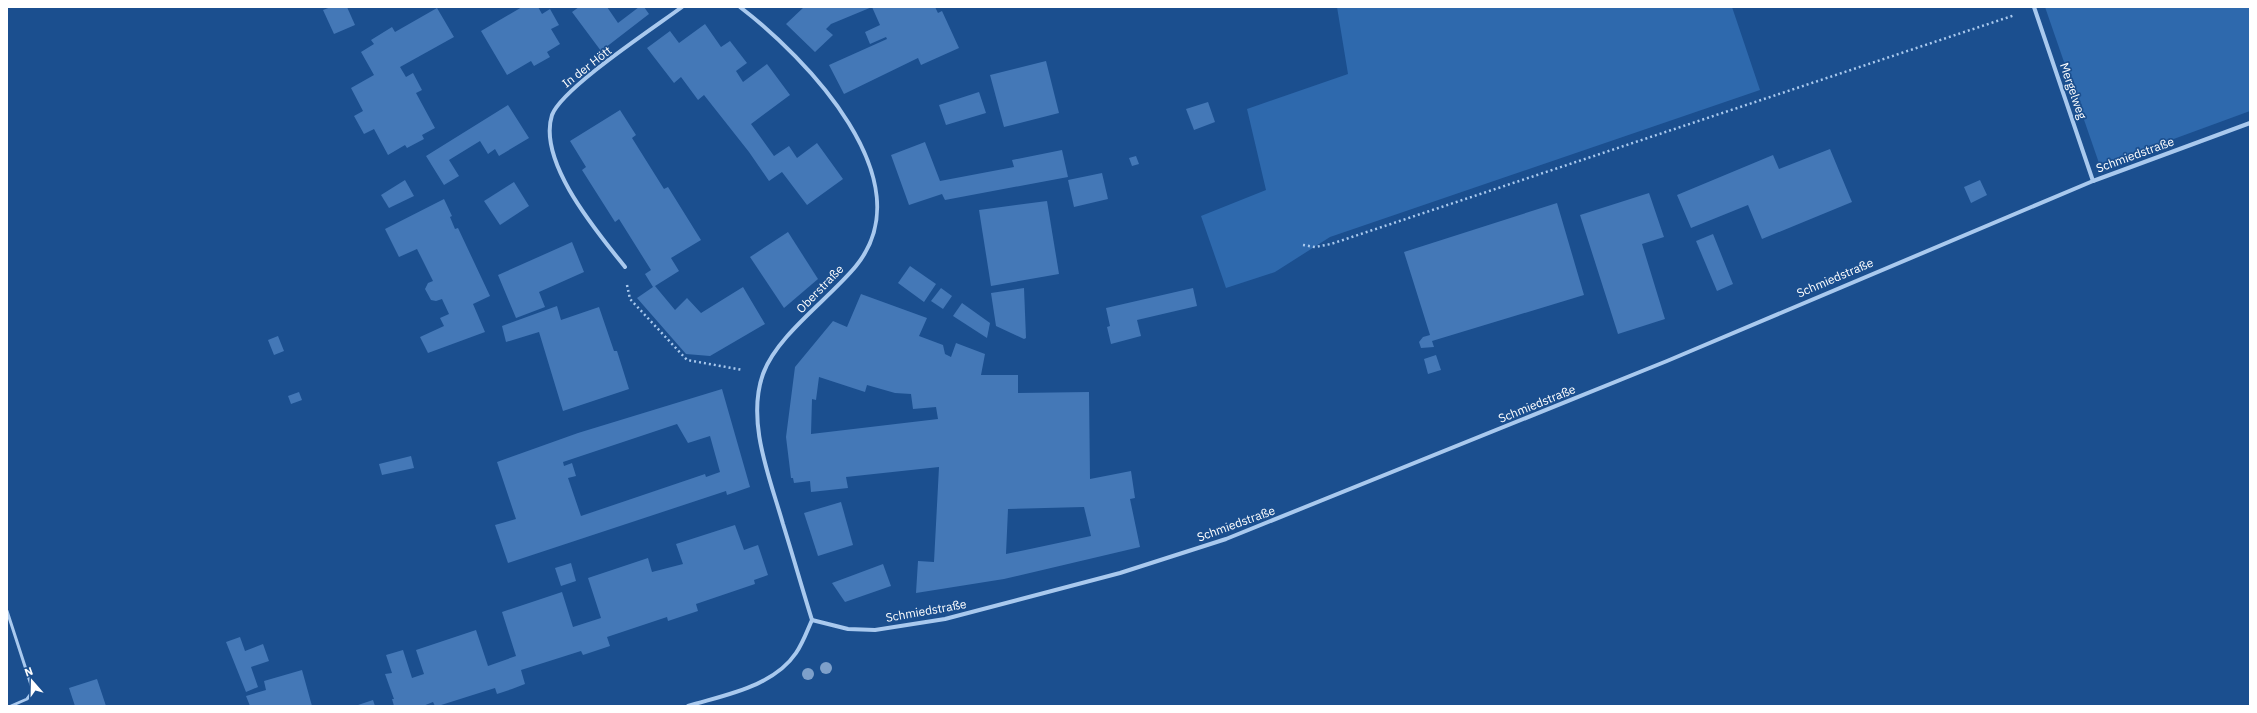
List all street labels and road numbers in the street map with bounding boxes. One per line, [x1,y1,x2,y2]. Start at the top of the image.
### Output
street label: In der Hött [559,43,614,91]
street label: Mergelweg [2057,61,2090,122]
street label: Schmiedstraße [2094,133,2176,176]
street label: Schmiedstraße [1794,254,1876,300]
street label: Oberstraße [793,261,847,316]
street label: Schmiedstraße [1496,381,1578,426]
street label: Schmiedstraße [1195,502,1277,545]
street label: Schmiedstraße [884,596,968,625]

